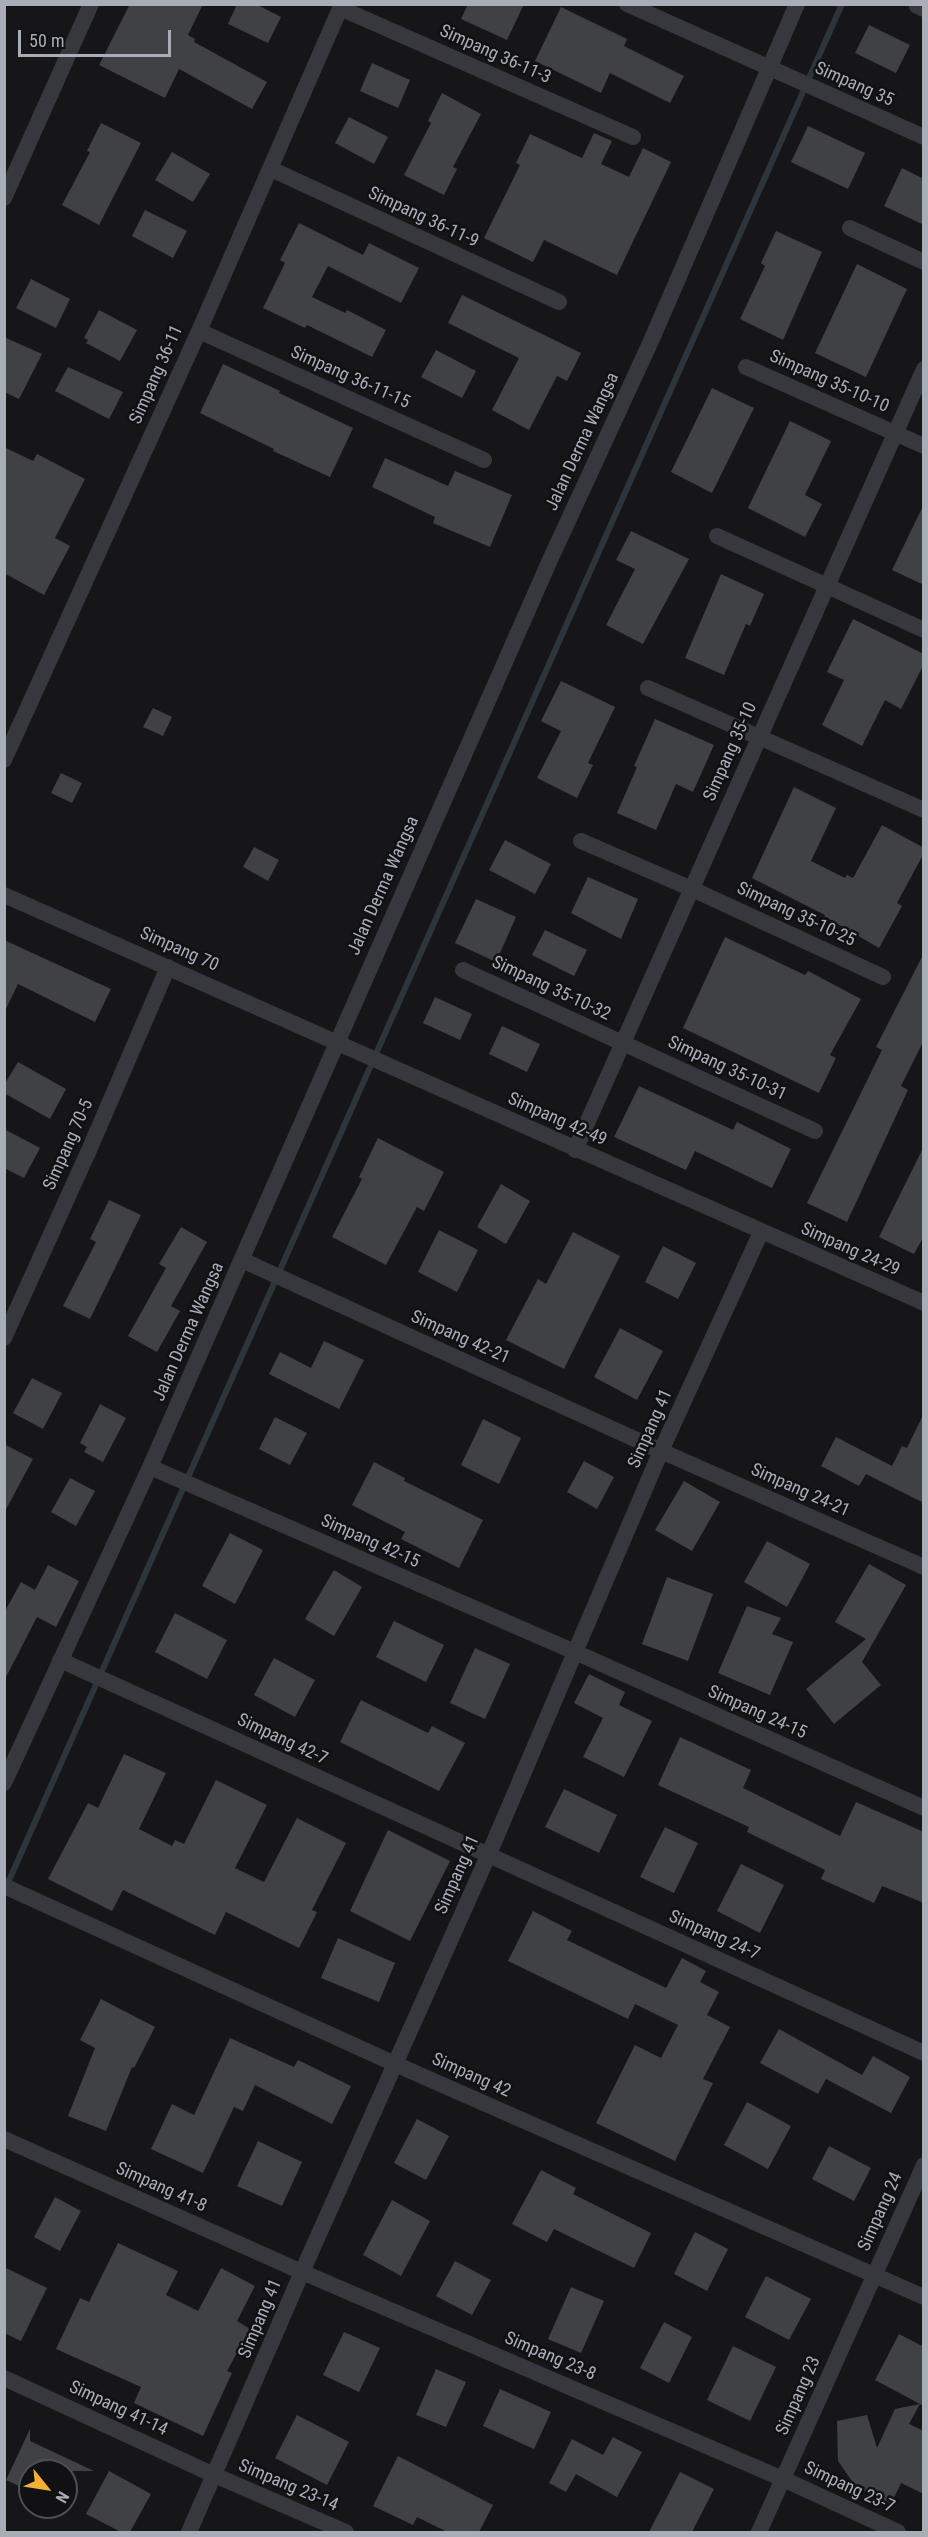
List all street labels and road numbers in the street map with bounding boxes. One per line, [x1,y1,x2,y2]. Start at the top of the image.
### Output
street label: Simpang 36-11-3 [436,21,554,89]
street label: Simpang 35 [811,58,897,112]
street label: Simpang 36-11-9 [364,183,482,253]
street label: Simpang 36-11 [126,322,188,428]
street label: Simpang 36-11-15 [287,342,413,414]
street label: Simpang 35-10-10 [766,346,892,418]
street label: Jalan Derma Wangsa [542,370,624,514]
street label: Simpang 35-10 [700,699,762,805]
street label: Jalan Derma Wangsa [344,813,424,959]
street label: Simpang 35-10-25 [733,878,859,952]
street label: Simpang 70 [136,923,222,977]
street label: Simpang 35-10-32 [488,952,614,1026]
street label: Simpang 35-10-31 [664,1032,790,1106]
street label: Simpang 42-49 [504,1089,610,1151]
street label: Simpang 70-5 [39,1096,99,1194]
street label: Simpang 24-29 [797,1219,903,1281]
street label: Jalan Derma Wangsa [149,1259,229,1405]
street label: Simpang 42-21 [407,1307,513,1369]
street label: Simpang 41 [624,1386,678,1472]
street label: Simpang 24-21 [747,1460,853,1522]
street label: Simpang 42-15 [317,1511,423,1573]
street label: Simpang 24-15 [704,1682,810,1744]
street label: Simpang 42-7 [233,1710,331,1770]
street label: Simpang 41 [431,1832,485,1918]
street label: Simpang 24-7 [665,1906,763,1966]
street label: Simpang 42 [428,2049,514,2103]
street label: Simpang 41-8 [112,2158,210,2218]
street label: Simpang 24 [854,2169,908,2255]
street label: Simpang 41 [235,2276,287,2362]
street label: Simpang 23-8 [501,2328,599,2386]
street label: Simpang 23 [772,2353,826,2439]
street label: Simpang 41-14 [65,2377,171,2441]
street label: Simpang 23-14 [235,2455,341,2517]
street label: Simpang 23-7 [800,2458,898,2518]

